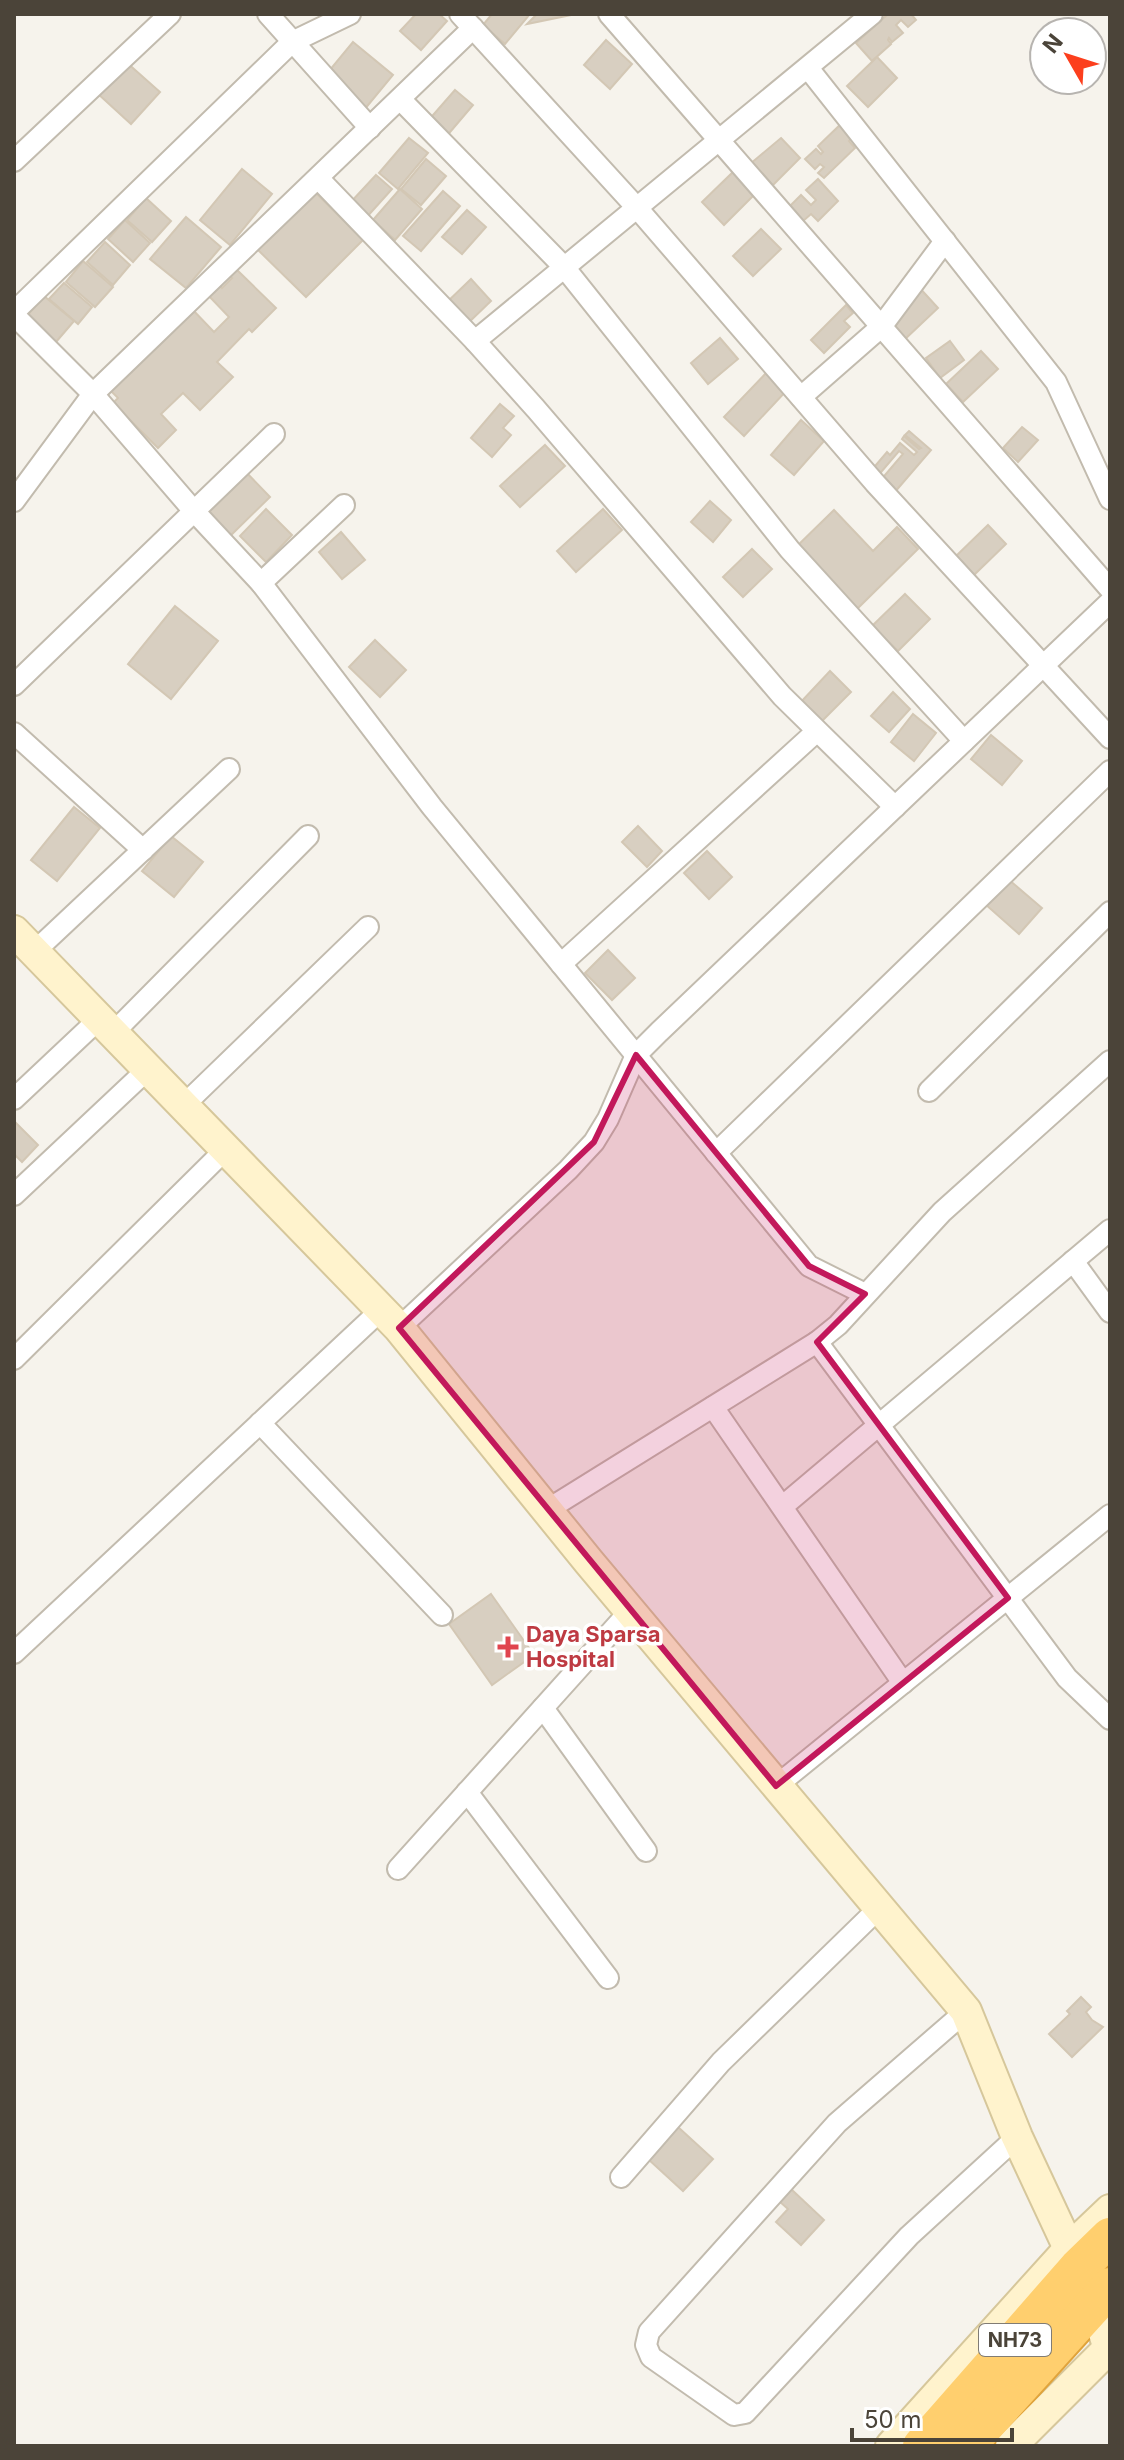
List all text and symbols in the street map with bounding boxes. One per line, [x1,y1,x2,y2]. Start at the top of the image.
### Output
north arrow [1028,16,1108,96]
text: N [1037,29,1068,58]
place label: Daya Sparsa Hospital [526,1621,661,1672]
marker: Daya Sparsa Hospital [497,1636,519,1658]
road number: NH73 [979,2324,1051,2356]
scale bar [852,2392,1012,2442]
text: 50 m [864,2405,922,2434]

